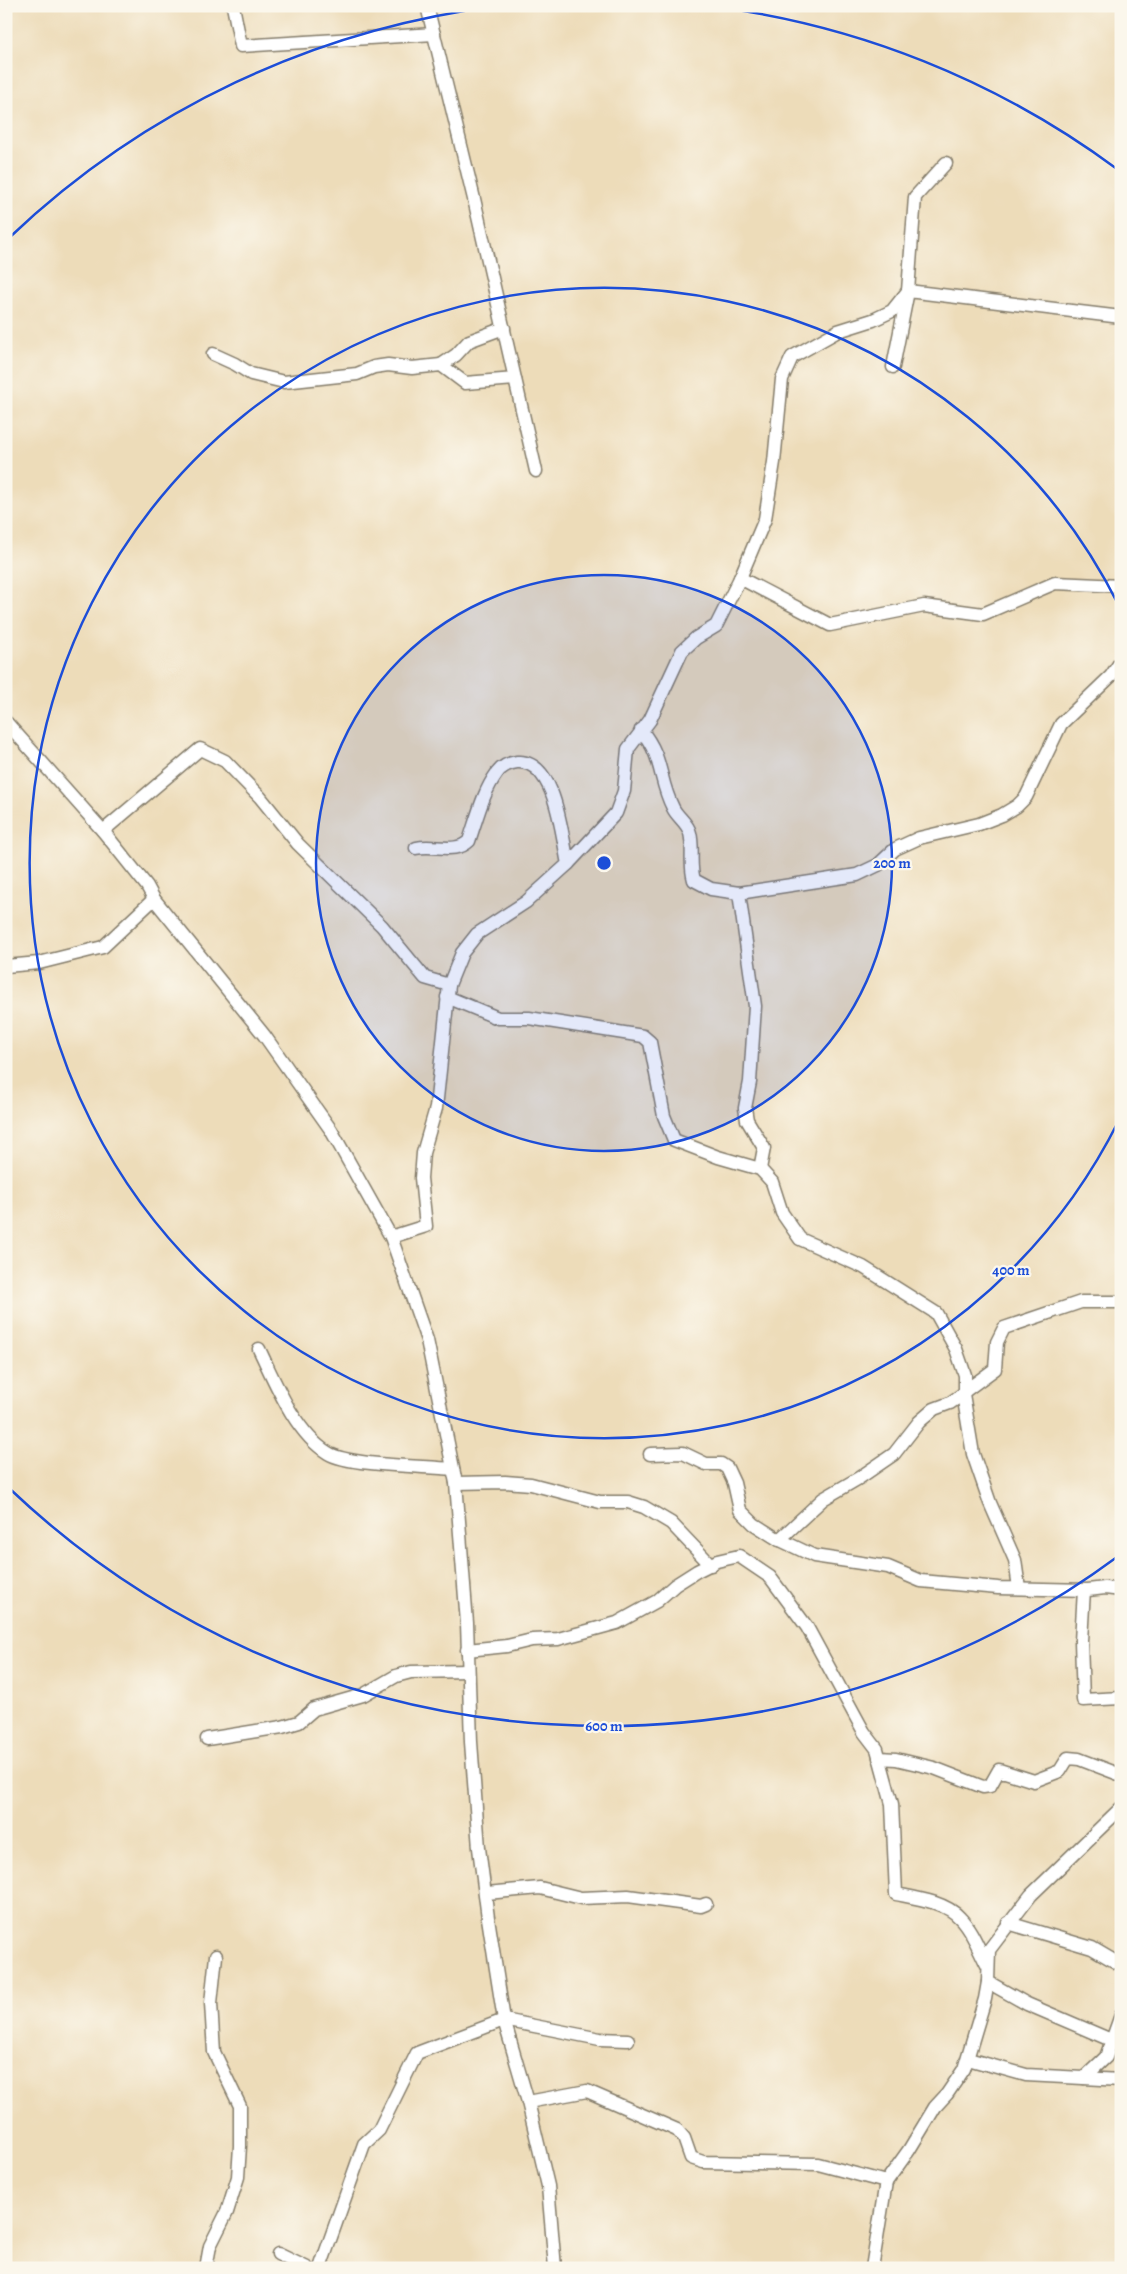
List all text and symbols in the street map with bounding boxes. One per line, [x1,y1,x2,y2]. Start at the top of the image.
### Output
text: 200 m [873,853,911,873]
centre of rings [595,854,613,872]
text: 400 m [992,1260,1030,1280]
text: 600 m [585,1716,623,1736]

